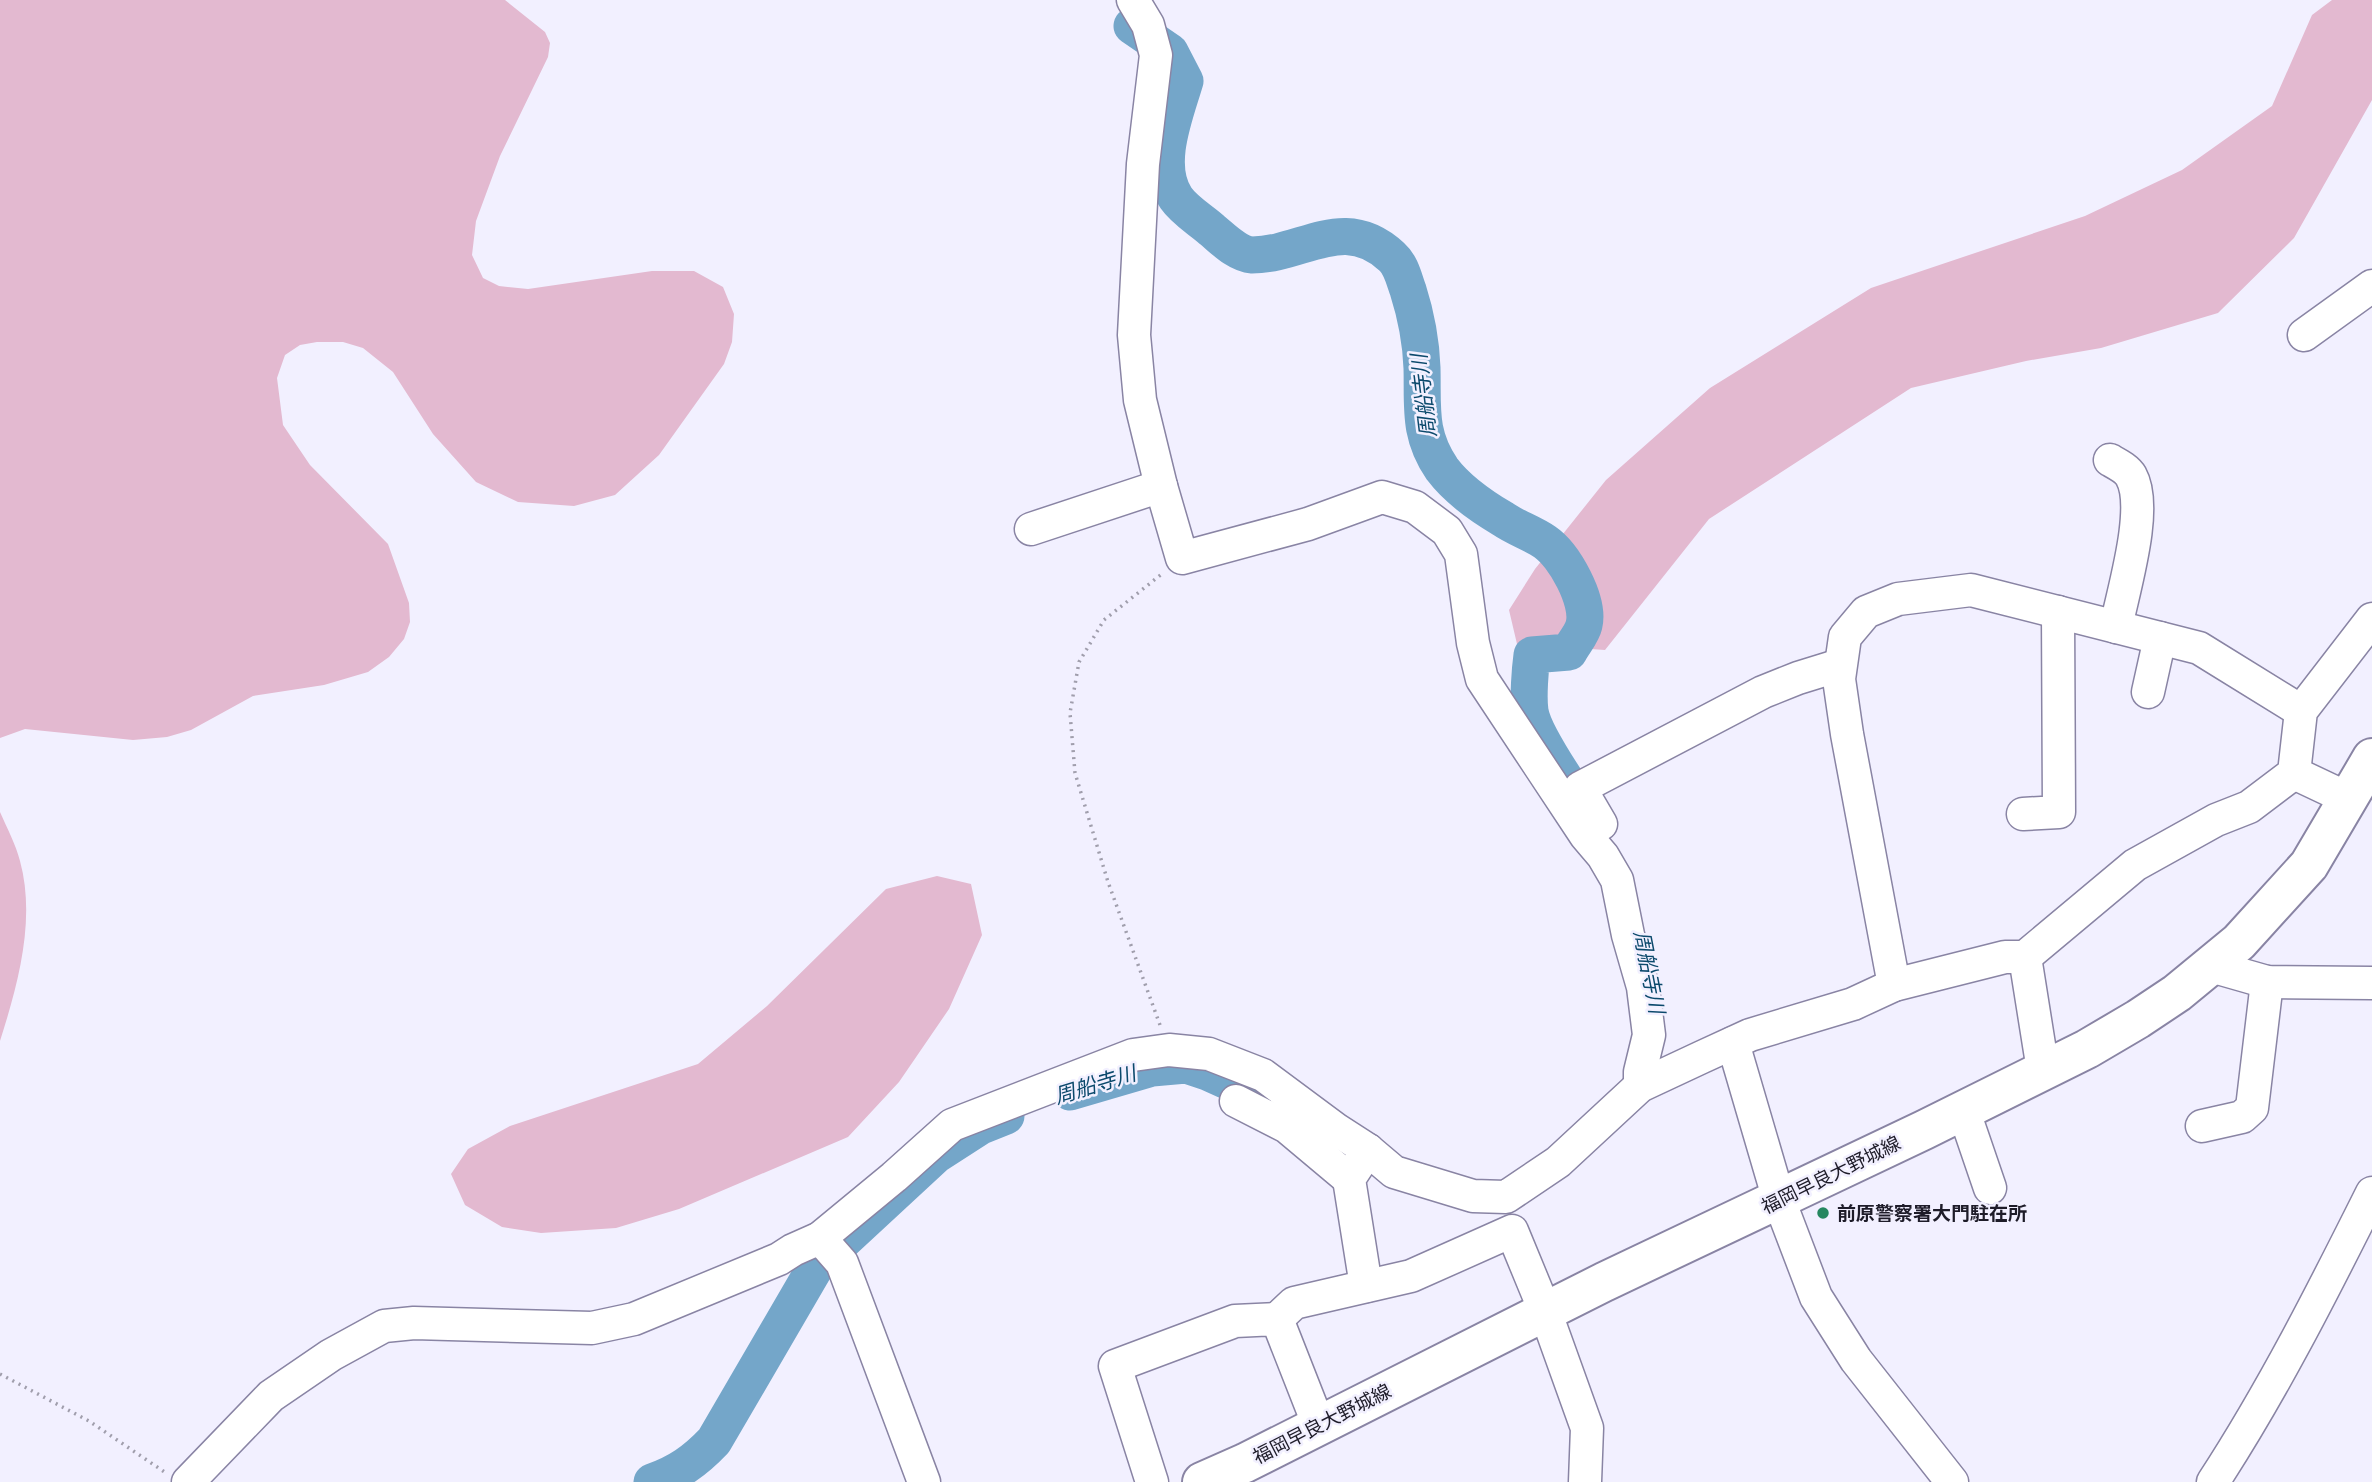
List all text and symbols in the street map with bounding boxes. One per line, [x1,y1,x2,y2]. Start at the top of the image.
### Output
water label: 周船寺川 [1406,351,1442,439]
water label: 周船寺川 [1628,928,1670,1018]
water label: 周船寺川 [1051,1060,1141,1110]
street label: 福岡早良大野城線 [1758,1131,1904,1219]
place label: 前原警察署大門駐在所 [1837,1202,2027,1225]
marker: 前原警察署大門駐在所 [1815,1205,1831,1221]
street label: 福岡早良大野城線 [1249,1379,1395,1469]

